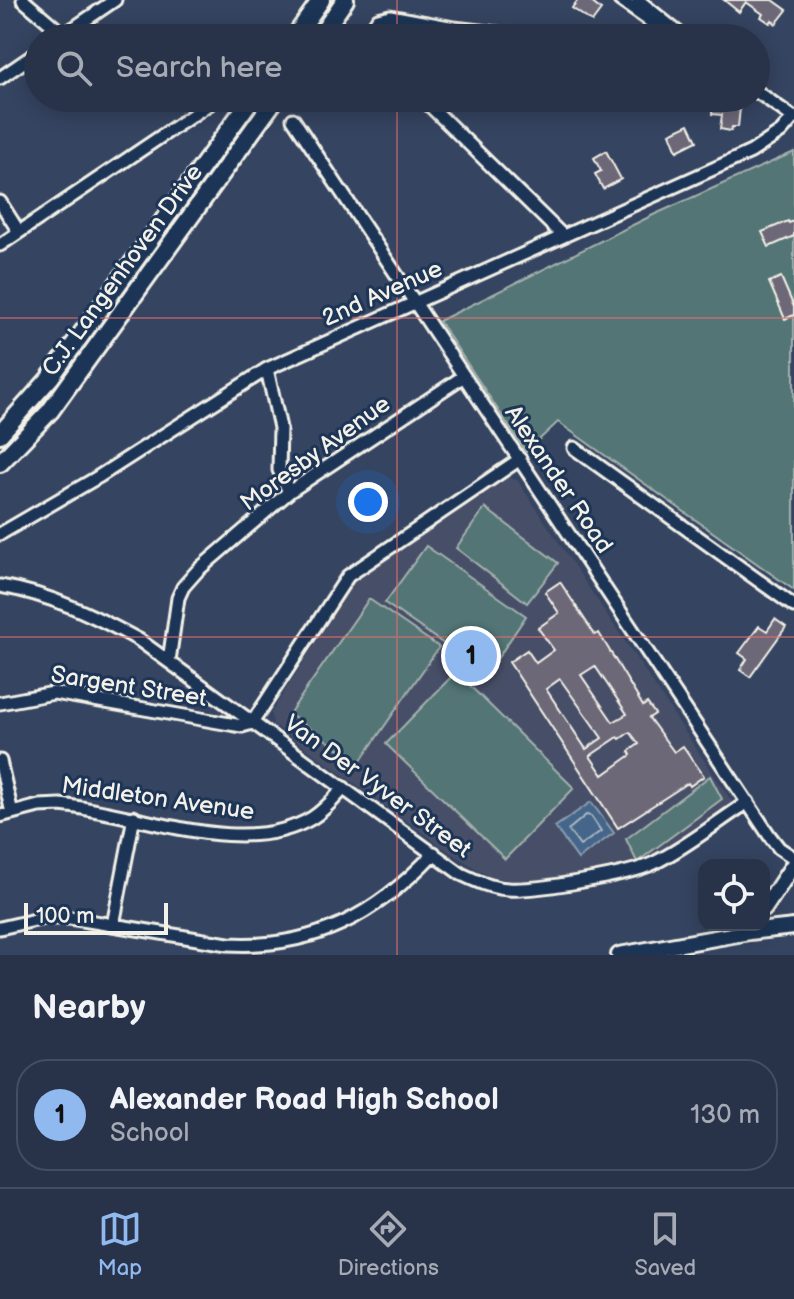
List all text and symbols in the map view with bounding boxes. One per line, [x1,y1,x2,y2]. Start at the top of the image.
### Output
search box [24,24,770,112]
icon: search [52,46,96,90]
text: Search here [116,50,282,86]
street label: C.J. Langenhoven Drive [36,159,209,382]
street label: 2nd Avenue [318,254,447,333]
street label: Moresby Avenue [235,389,396,517]
street label: Alexander Road [498,400,619,559]
your location [348,482,388,522]
pin: 1 [445,626,497,686]
street label: Sargent Street [49,660,209,713]
street label: Van Der Vyver Street [278,709,477,864]
street label: Middleton Avenue [60,771,256,826]
map controls [698,859,770,931]
button: locate [698,859,770,931]
scale bar [24,899,168,935]
text: 100 m [36,903,95,930]
text: Nearby [32,987,146,1028]
text: Alexander Road High School [110,1082,499,1118]
text: 1 [55,1100,65,1131]
text: 130 m [690,1100,760,1131]
text: School [110,1118,189,1149]
tab: Map [98,1207,142,1282]
tab: Directions [338,1207,439,1282]
tab: Saved [634,1207,696,1282]

